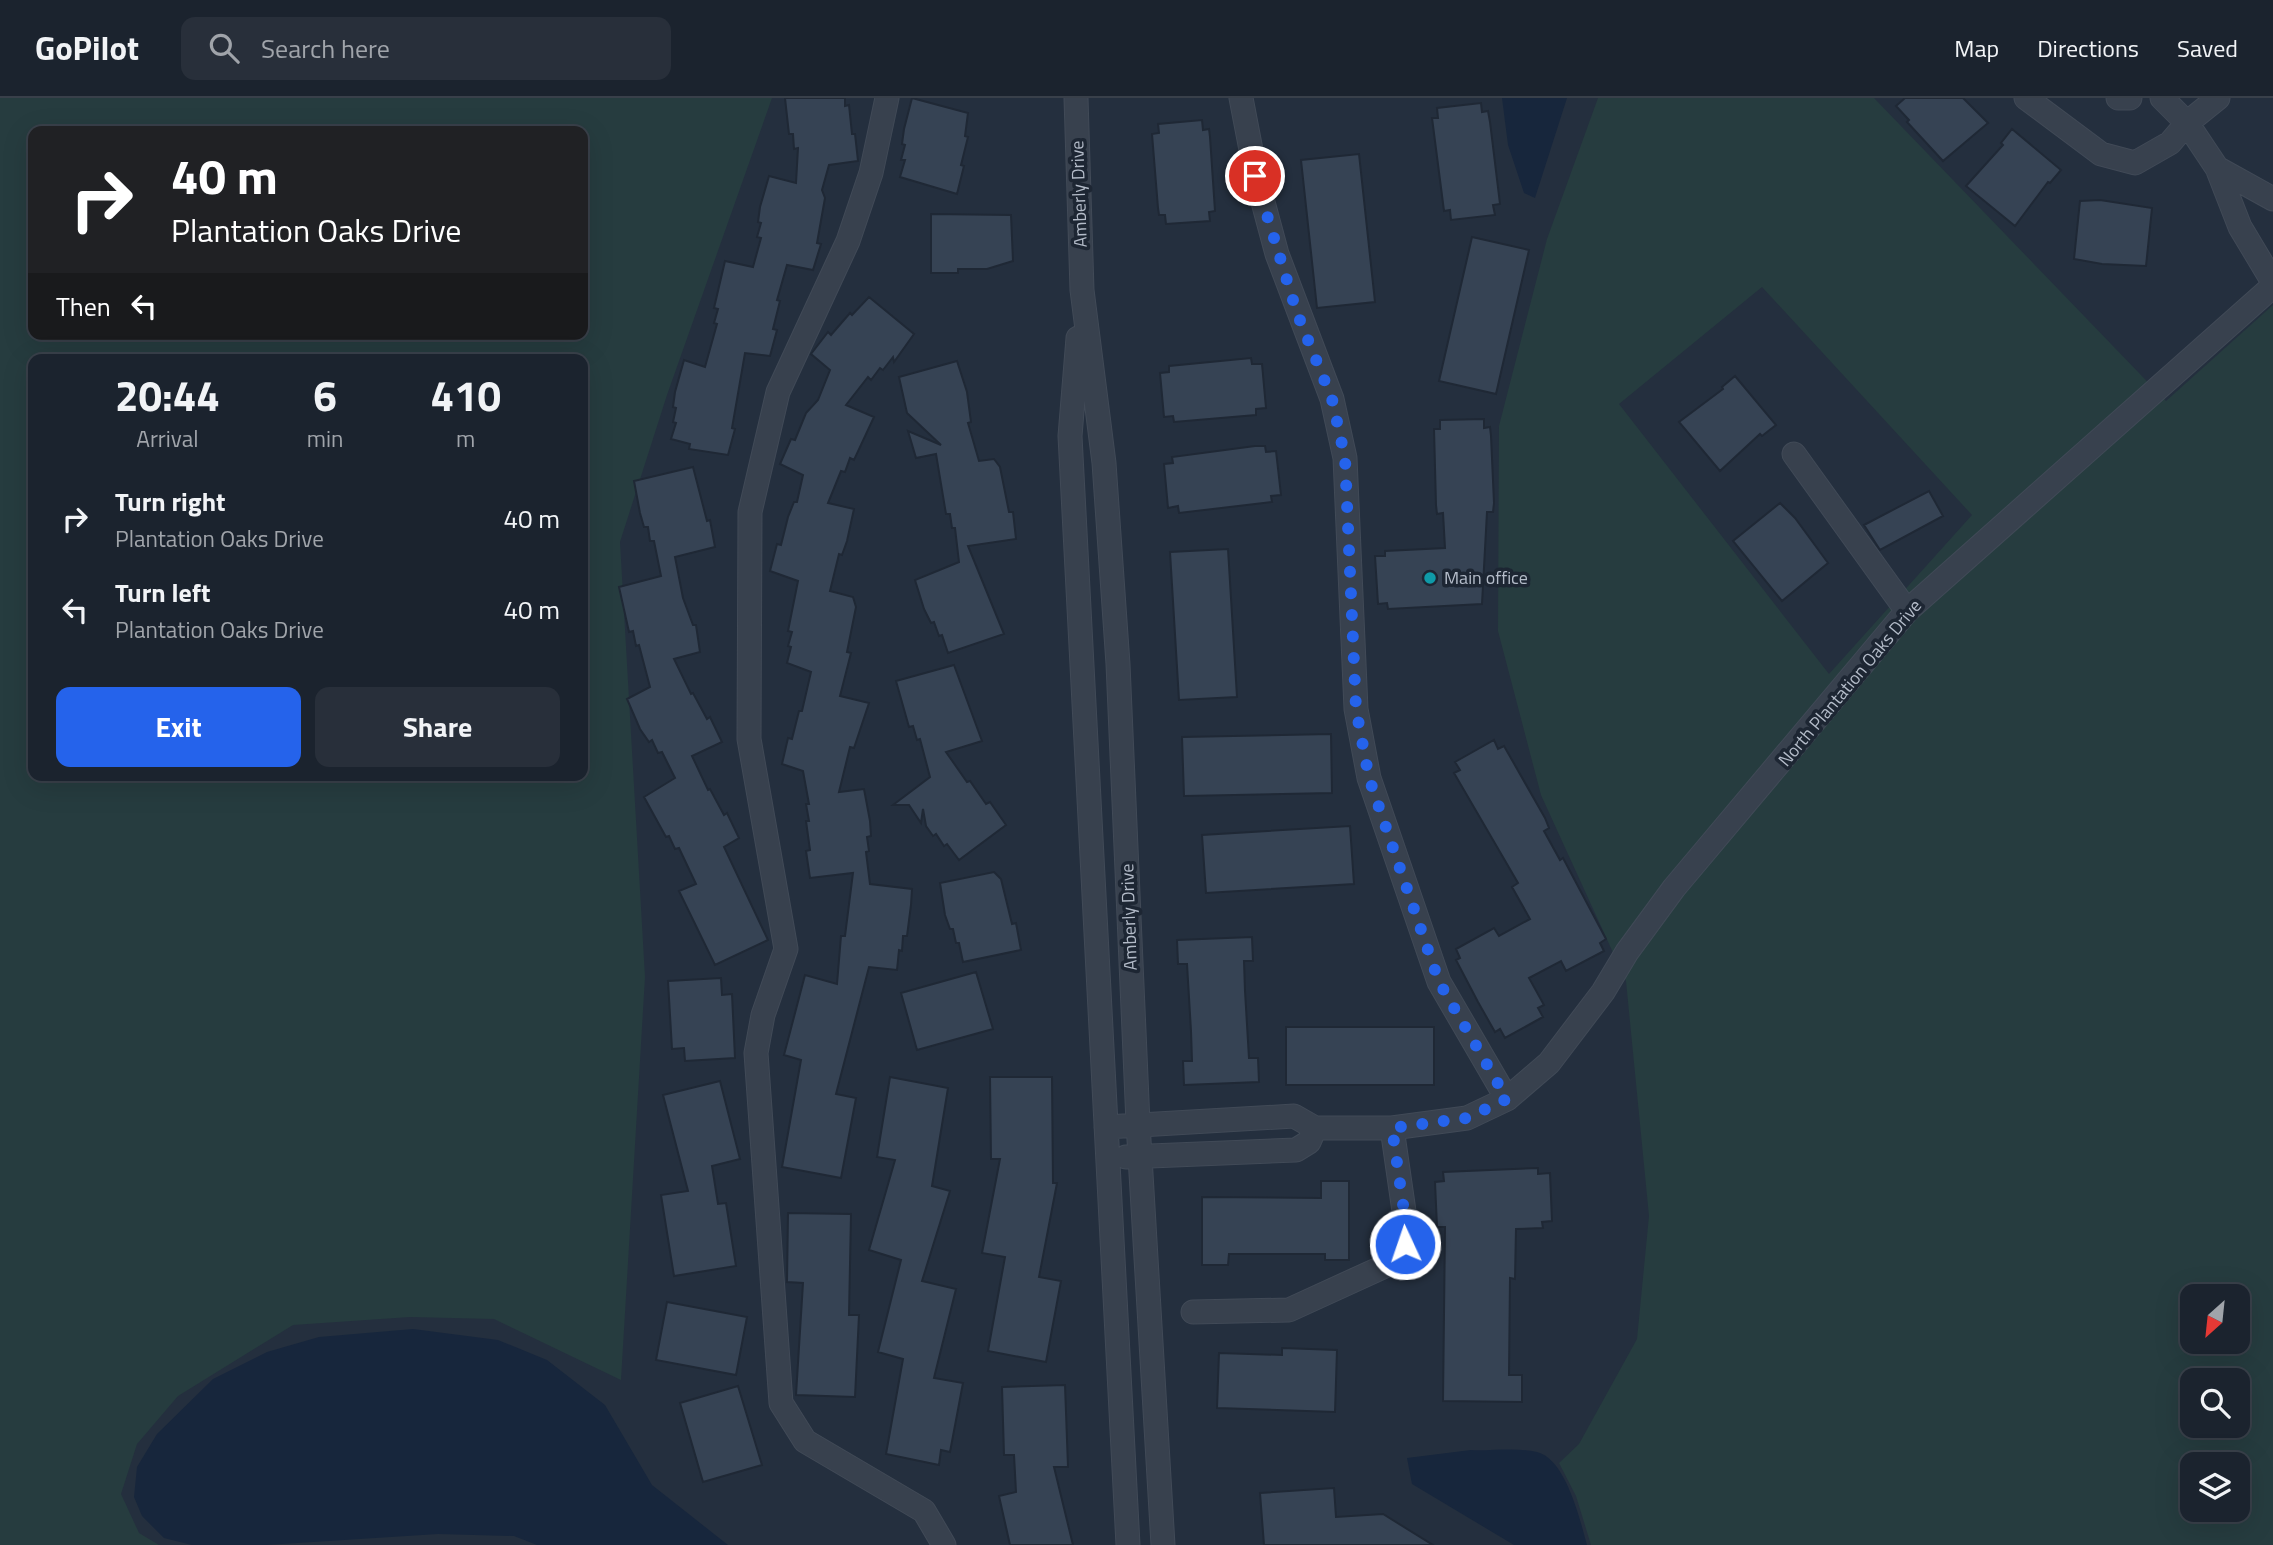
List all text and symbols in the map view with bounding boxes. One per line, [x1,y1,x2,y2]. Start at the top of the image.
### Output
search box [181,17,671,80]
text: GoPilot [35,23,139,73]
icon: search [205,29,243,67]
text: Search here [261,29,390,68]
text: Map [1954,30,1999,66]
text: Directions [2037,30,2139,66]
text: Saved [2177,30,2238,66]
text: 40 m [171,138,278,213]
street label: Amberly Drive [1063,140,1094,248]
pin [1225,146,1285,206]
icon: right [56,154,147,245]
icon: arrive [1236,157,1274,195]
text: Plantation Oaks Drive [171,206,462,254]
text: Then [56,287,111,326]
icon: left [125,287,163,325]
text: 20:44 [115,363,220,427]
text: 6 [313,363,337,427]
text: 410 [430,363,501,427]
text: Arrival [136,421,199,456]
text: min [307,421,343,456]
text: m [456,421,475,456]
text: Turn right [115,482,226,521]
text: 40 m [503,499,560,538]
icon: right [56,500,94,538]
text: Plantation Oaks Drive [115,521,324,556]
place label: Main office [1444,564,1528,591]
marker: Main office [1422,570,1438,586]
text: Turn left [115,573,210,612]
text: 40 m [503,590,560,629]
icon: left [56,591,94,629]
street label: North Plantation Oaks Drive [1771,593,1928,772]
text: Plantation Oaks Drive [115,612,324,647]
button: Exit [56,687,301,767]
button: Share [315,687,560,767]
street label: Amberly Drive [1113,863,1144,971]
position arrow [1368,1207,1442,1281]
north arrow [2180,1284,2250,1354]
map controls [2180,1284,2250,1522]
button: search [2180,1368,2250,1438]
button: layers [2180,1452,2250,1522]

